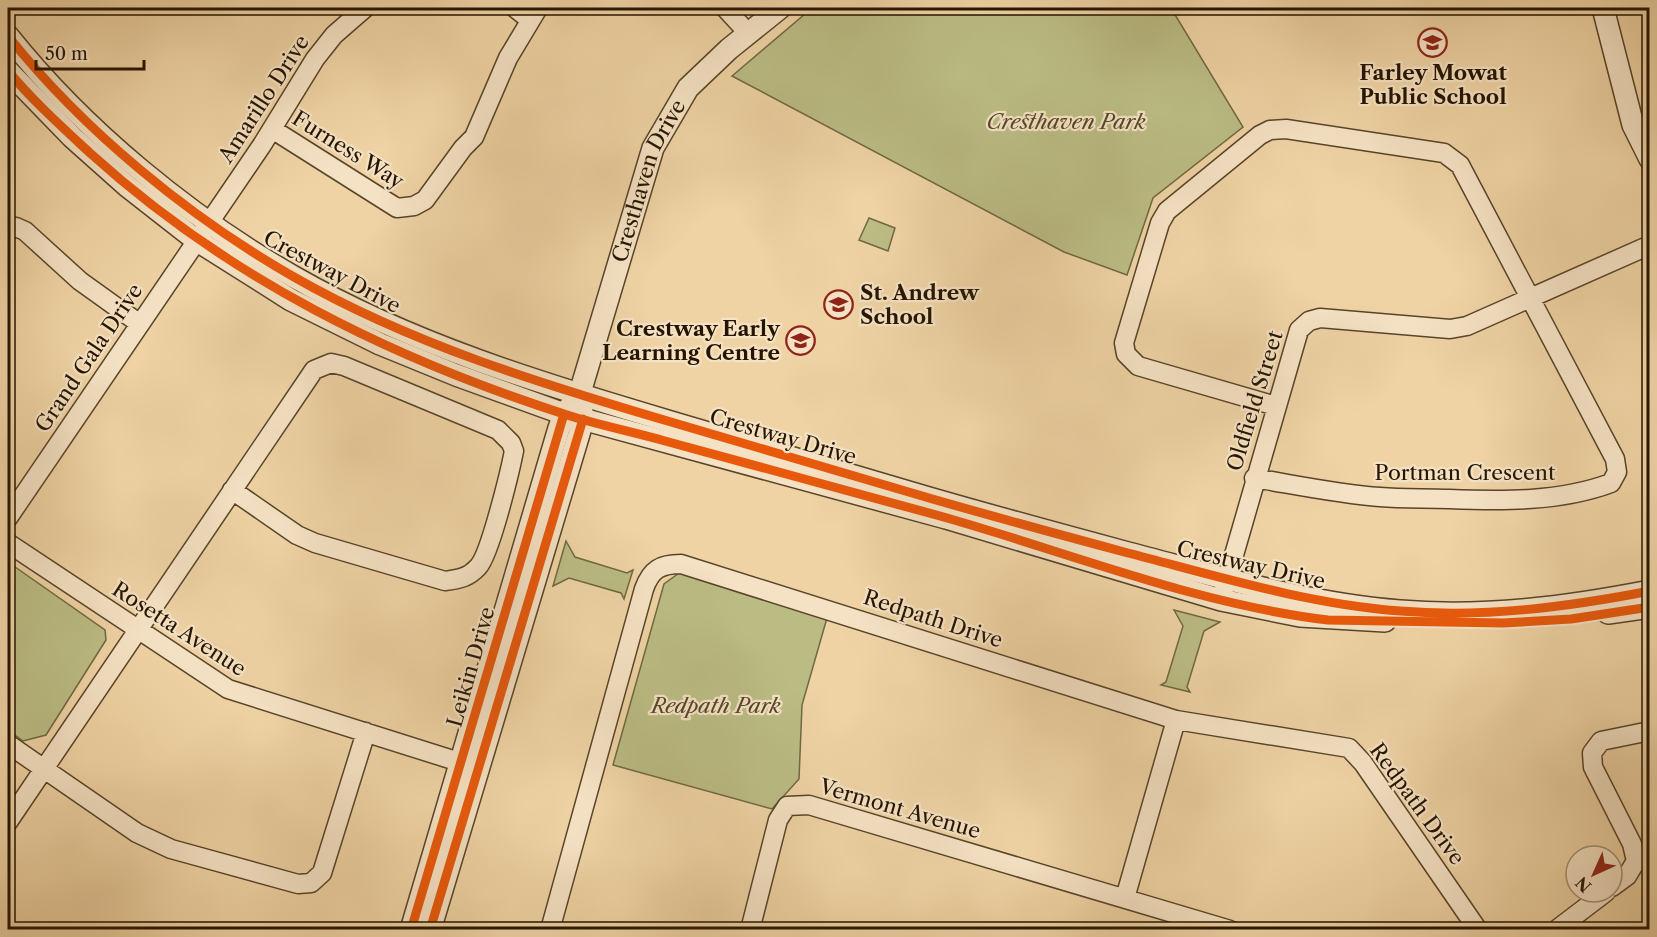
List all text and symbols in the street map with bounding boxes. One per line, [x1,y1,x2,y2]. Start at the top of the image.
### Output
school or university icon: Farley Mowat Public School [1417,26,1449,58]
street label: Amarillo Drive [213,30,314,168]
scale bar [36,33,144,71]
text: 50 m [45,43,88,65]
place label: Farley Mowat Public School [1359,60,1507,109]
street label: Cresthaven Drive [607,95,691,265]
street label: Furness Way [288,105,409,194]
park label: Cresthaven Park [986,109,1146,134]
street label: Crestway Drive [259,225,405,318]
street label: Grand Gala Drive [30,279,147,437]
place label: St. Andrew School [860,280,980,329]
school or university icon: St. Andrew School [823,289,855,321]
place label: Crestway Early Learning Centre [602,316,781,365]
school or university icon: Crestway Early Learning Centre [785,325,817,357]
street label: Oldfield Street [1221,327,1288,474]
street label: Crestway Drive [707,404,859,469]
street label: Portman Crescent [1375,460,1556,485]
street label: Crestway Drive [1174,535,1328,594]
street label: Rosetta Avenue [108,576,251,681]
street label: Redpath Drive [861,584,1006,653]
street label: Leikin Drive [441,604,500,730]
park label: Redpath Park [649,693,781,718]
street label: Redpath Drive [1365,738,1470,870]
street label: Vermont Avenue [816,773,984,843]
north arrow [1564,844,1624,904]
text: N [1571,873,1595,897]

